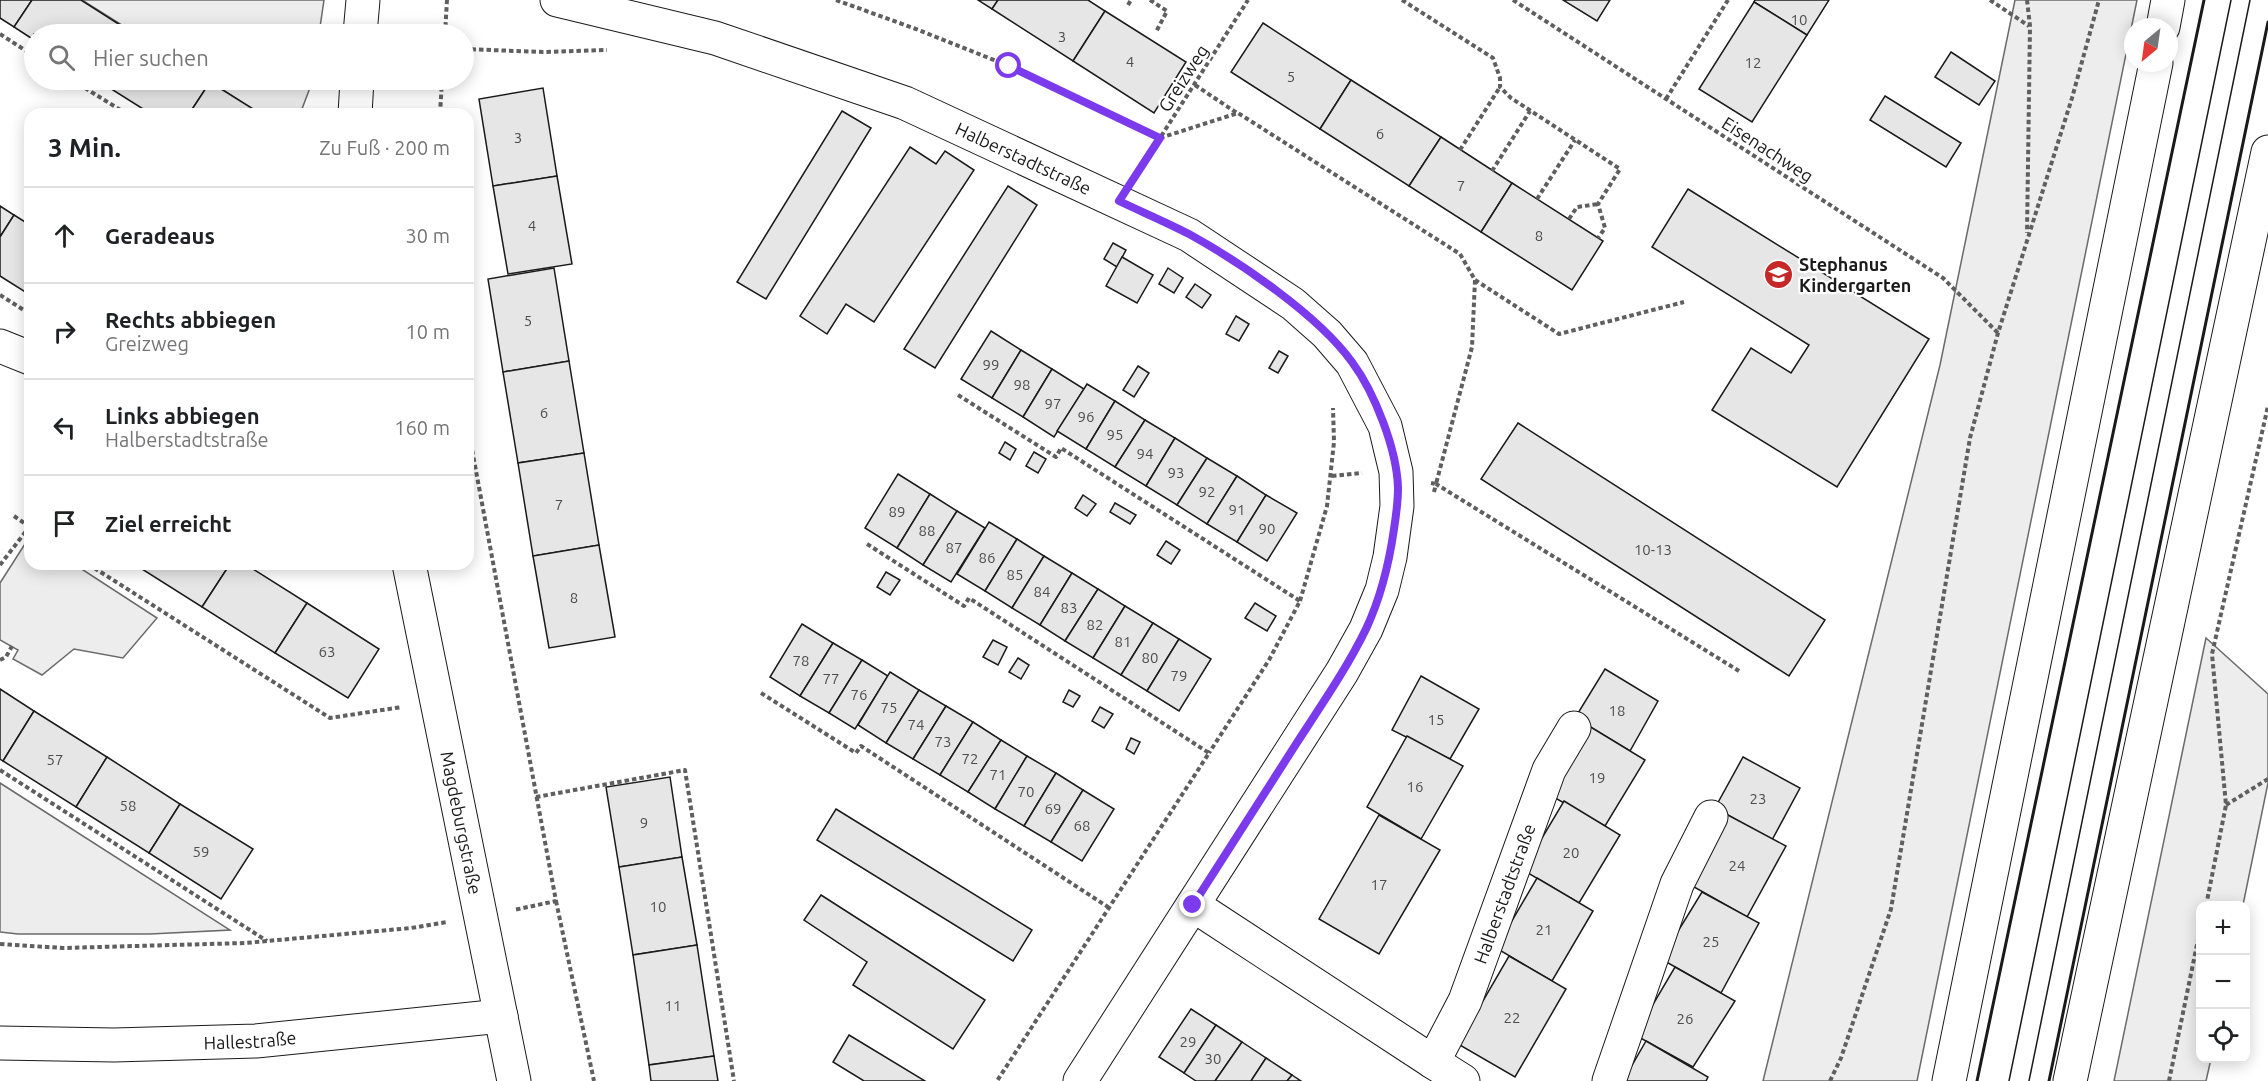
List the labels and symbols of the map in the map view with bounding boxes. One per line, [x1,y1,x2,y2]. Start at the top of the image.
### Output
house number: 10 [1791,11,1807,28]
north arrow [2124,18,2178,72]
house number: 3 [1058,28,1066,45]
street label: Greizweg [1154,41,1212,115]
route start [995,52,1021,78]
house number: 4 [1126,53,1134,70]
house number: 12 [1745,54,1761,71]
house number: 5 [1287,68,1295,85]
street label: Eisenachweg [1719,112,1817,186]
street label: Halberstadtstraße [952,118,1095,198]
house number: 6 [1376,125,1384,142]
house number: 3 [514,129,522,146]
house number: 7 [1457,177,1465,194]
house number: 4 [528,217,536,234]
house number: 8 [1535,227,1543,244]
place label: Stephanus Kindergarten [1799,254,1911,295]
school or university icon: Stephanus Kindergarten [1762,258,1794,290]
house number: 5 [524,312,532,329]
house number: 99 [983,356,999,373]
house number: 98 [1014,376,1030,393]
house number: 97 [1045,395,1061,412]
house number: 6 [540,404,548,421]
house number: 96 [1078,408,1094,425]
house number: 95 [1107,426,1123,443]
house number: 94 [1137,445,1153,462]
house number: 93 [1168,464,1184,481]
house number: 92 [1199,483,1215,500]
house number: 7 [555,496,563,513]
house number: 91 [1229,501,1245,518]
house number: 89 [889,503,905,520]
house number: 90 [1259,520,1275,537]
house number: 88 [919,522,935,539]
house number: 87 [946,539,962,556]
house number: 10-13 [1634,541,1672,558]
house number: 86 [979,549,995,566]
house number: 85 [1007,566,1023,583]
house number: 84 [1034,583,1050,600]
house number: 8 [570,589,578,606]
house number: 83 [1061,599,1077,616]
house number: 82 [1087,616,1103,633]
house number: 81 [1115,633,1131,650]
house number: 63 [319,643,335,660]
house number: 80 [1142,649,1158,666]
house number: 78 [793,652,809,669]
house number: 79 [1171,667,1187,684]
house number: 77 [823,670,839,687]
house number: 76 [851,686,867,703]
house number: 75 [881,699,897,716]
house number: 18 [1609,702,1625,719]
house number: 15 [1428,711,1444,728]
house number: 74 [908,716,924,733]
house number: 73 [935,733,951,750]
street label: Magdeburgstraße [437,749,486,896]
house number: 72 [962,750,978,767]
house number: 57 [47,751,63,768]
house number: 71 [990,766,1006,783]
house number: 19 [1589,769,1605,786]
house number: 16 [1407,778,1423,795]
house number: 70 [1018,783,1034,800]
house number: 23 [1750,790,1766,807]
house number: 58 [120,797,136,814]
house number: 69 [1045,800,1061,817]
house number: 9 [640,814,648,831]
house number: 68 [1074,817,1090,834]
street label: Halberstadtstraße [1469,821,1539,966]
house number: 59 [193,843,209,860]
house number: 20 [1563,844,1579,861]
house number: 24 [1729,857,1745,874]
house number: 17 [1371,876,1387,893]
route end [1179,891,1205,917]
house number: 10 [650,898,666,915]
house number: 21 [1536,921,1552,938]
house number: 25 [1703,933,1719,950]
house number: 11 [665,997,681,1014]
house number: 22 [1504,1009,1520,1026]
house number: 26 [1677,1010,1693,1027]
street label: Hallestraße [203,1027,297,1052]
house number: 29 [1180,1033,1196,1050]
house number: 30 [1205,1050,1221,1067]

